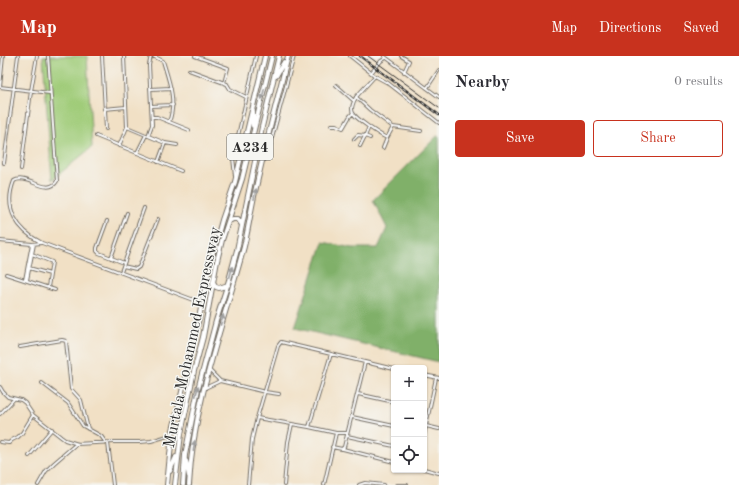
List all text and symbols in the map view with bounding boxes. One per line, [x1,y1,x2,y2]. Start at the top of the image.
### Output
text: Map [20,19,57,38]
text: Map [551,21,577,35]
text: Directions [599,21,661,35]
text: Saved [683,21,719,35]
text: Nearby [455,74,510,91]
text: 0 results [674,75,723,88]
one-way arrow [260,88,266,100]
button: Save [455,120,585,157]
button: Share [593,120,723,157]
road number: A234 [227,134,273,160]
one-way arrow [252,188,258,200]
street label: Murtala Mohammed Expressway [162,225,224,449]
one-way arrow [229,266,235,278]
one-way arrow [219,313,225,325]
map controls [391,365,427,473]
button: + [391,365,427,401]
one-way arrow [195,385,201,397]
button: − [391,401,427,437]
button: locate [391,437,427,473]
one-way arrow [191,440,197,452]

